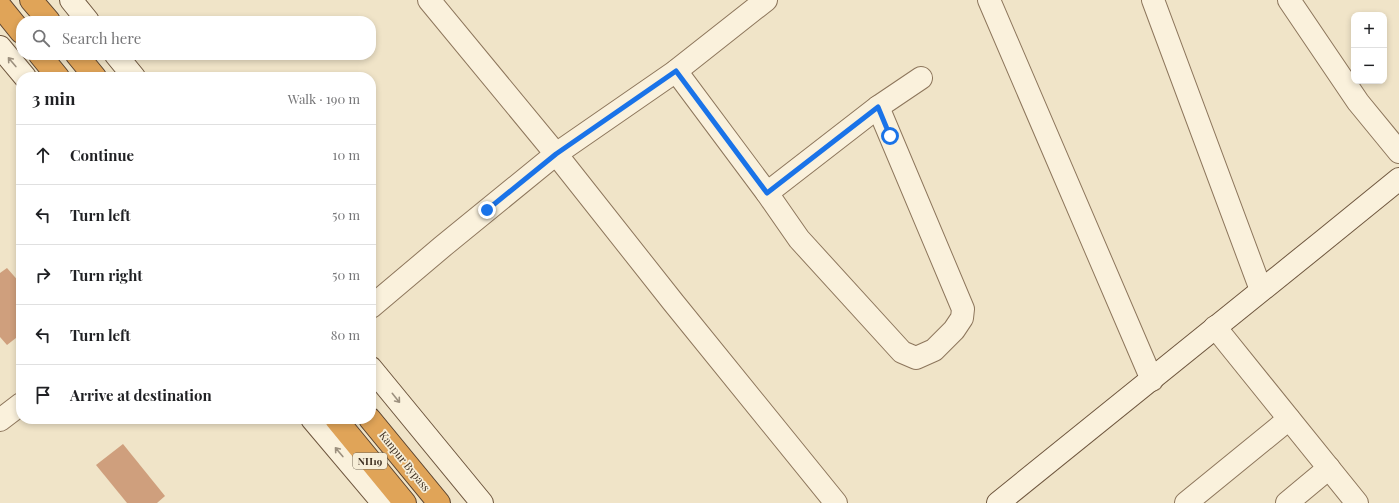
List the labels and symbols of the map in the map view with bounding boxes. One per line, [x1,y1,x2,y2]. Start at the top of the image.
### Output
one-way arrow [8,57,17,68]
route start [881,127,899,145]
route end [478,201,496,219]
one-way arrow [391,393,400,403]
street label: Kanpur Bypass [376,428,434,494]
one-way arrow [335,446,344,457]
road number: NH19 [353,453,387,469]

